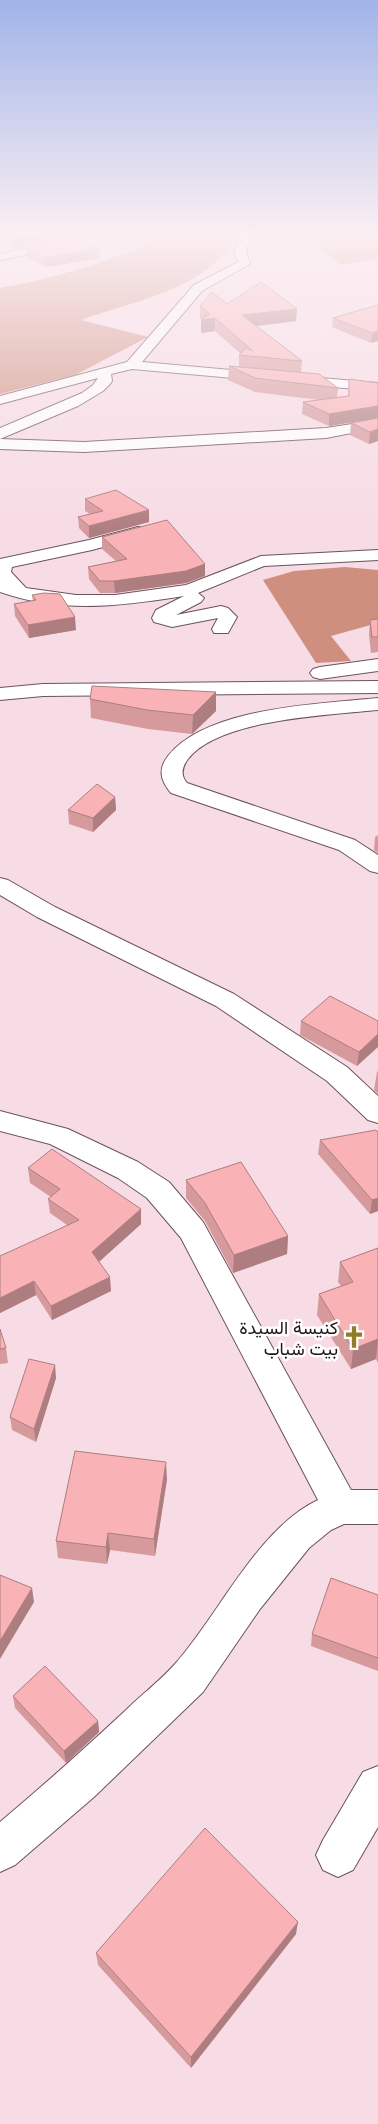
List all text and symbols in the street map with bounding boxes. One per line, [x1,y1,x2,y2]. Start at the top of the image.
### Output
place label: كنيسة السيدة بيت شباب [239,1315,338,1360]
church icon: كنيسة السيدة بيت شباب [341,1324,367,1350]

